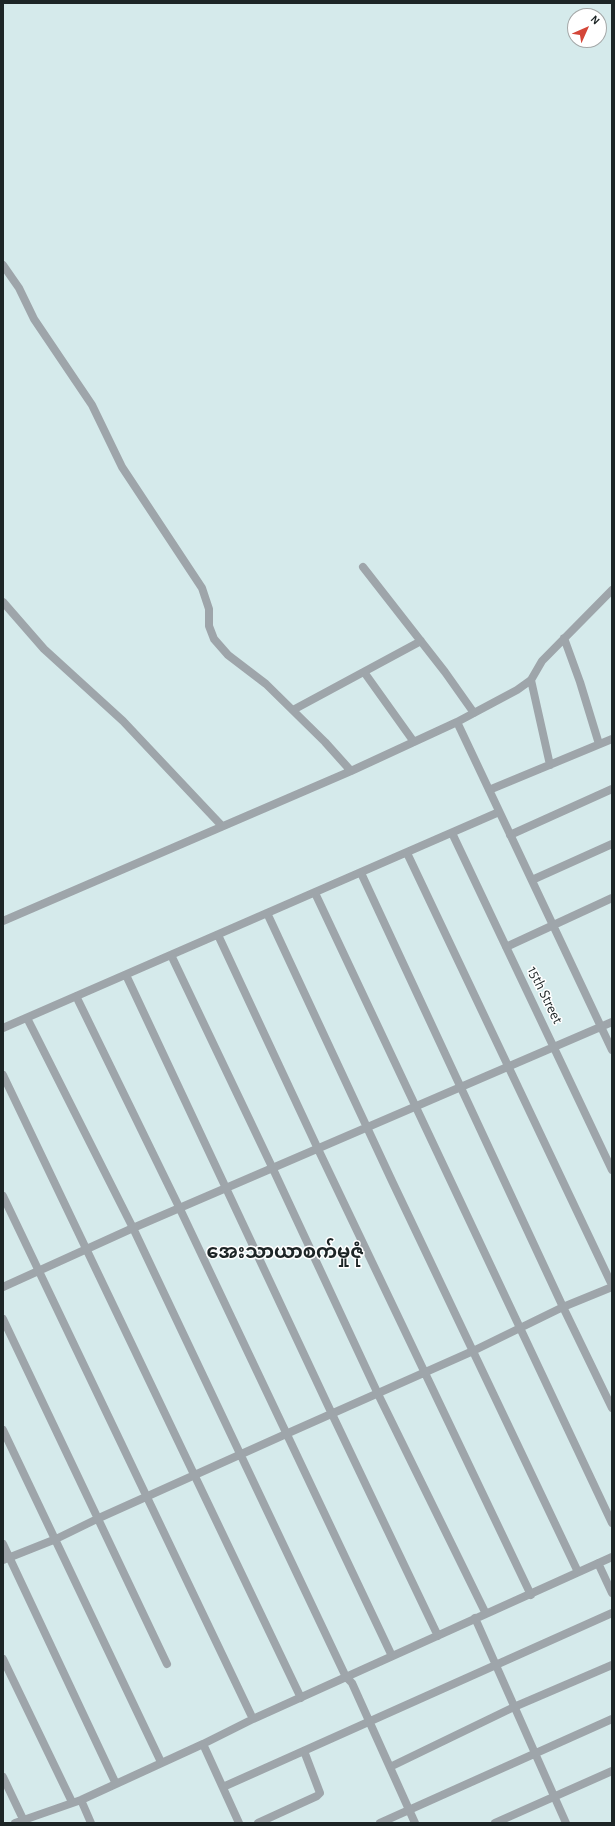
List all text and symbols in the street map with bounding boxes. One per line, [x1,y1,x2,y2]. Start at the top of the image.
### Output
north arrow [567,8,607,48]
text: N [589,13,602,26]
street label: 15th Street [523,963,567,1027]
district label: အေးသာယာစက်မှုဇုံ [206,1241,364,1263]

